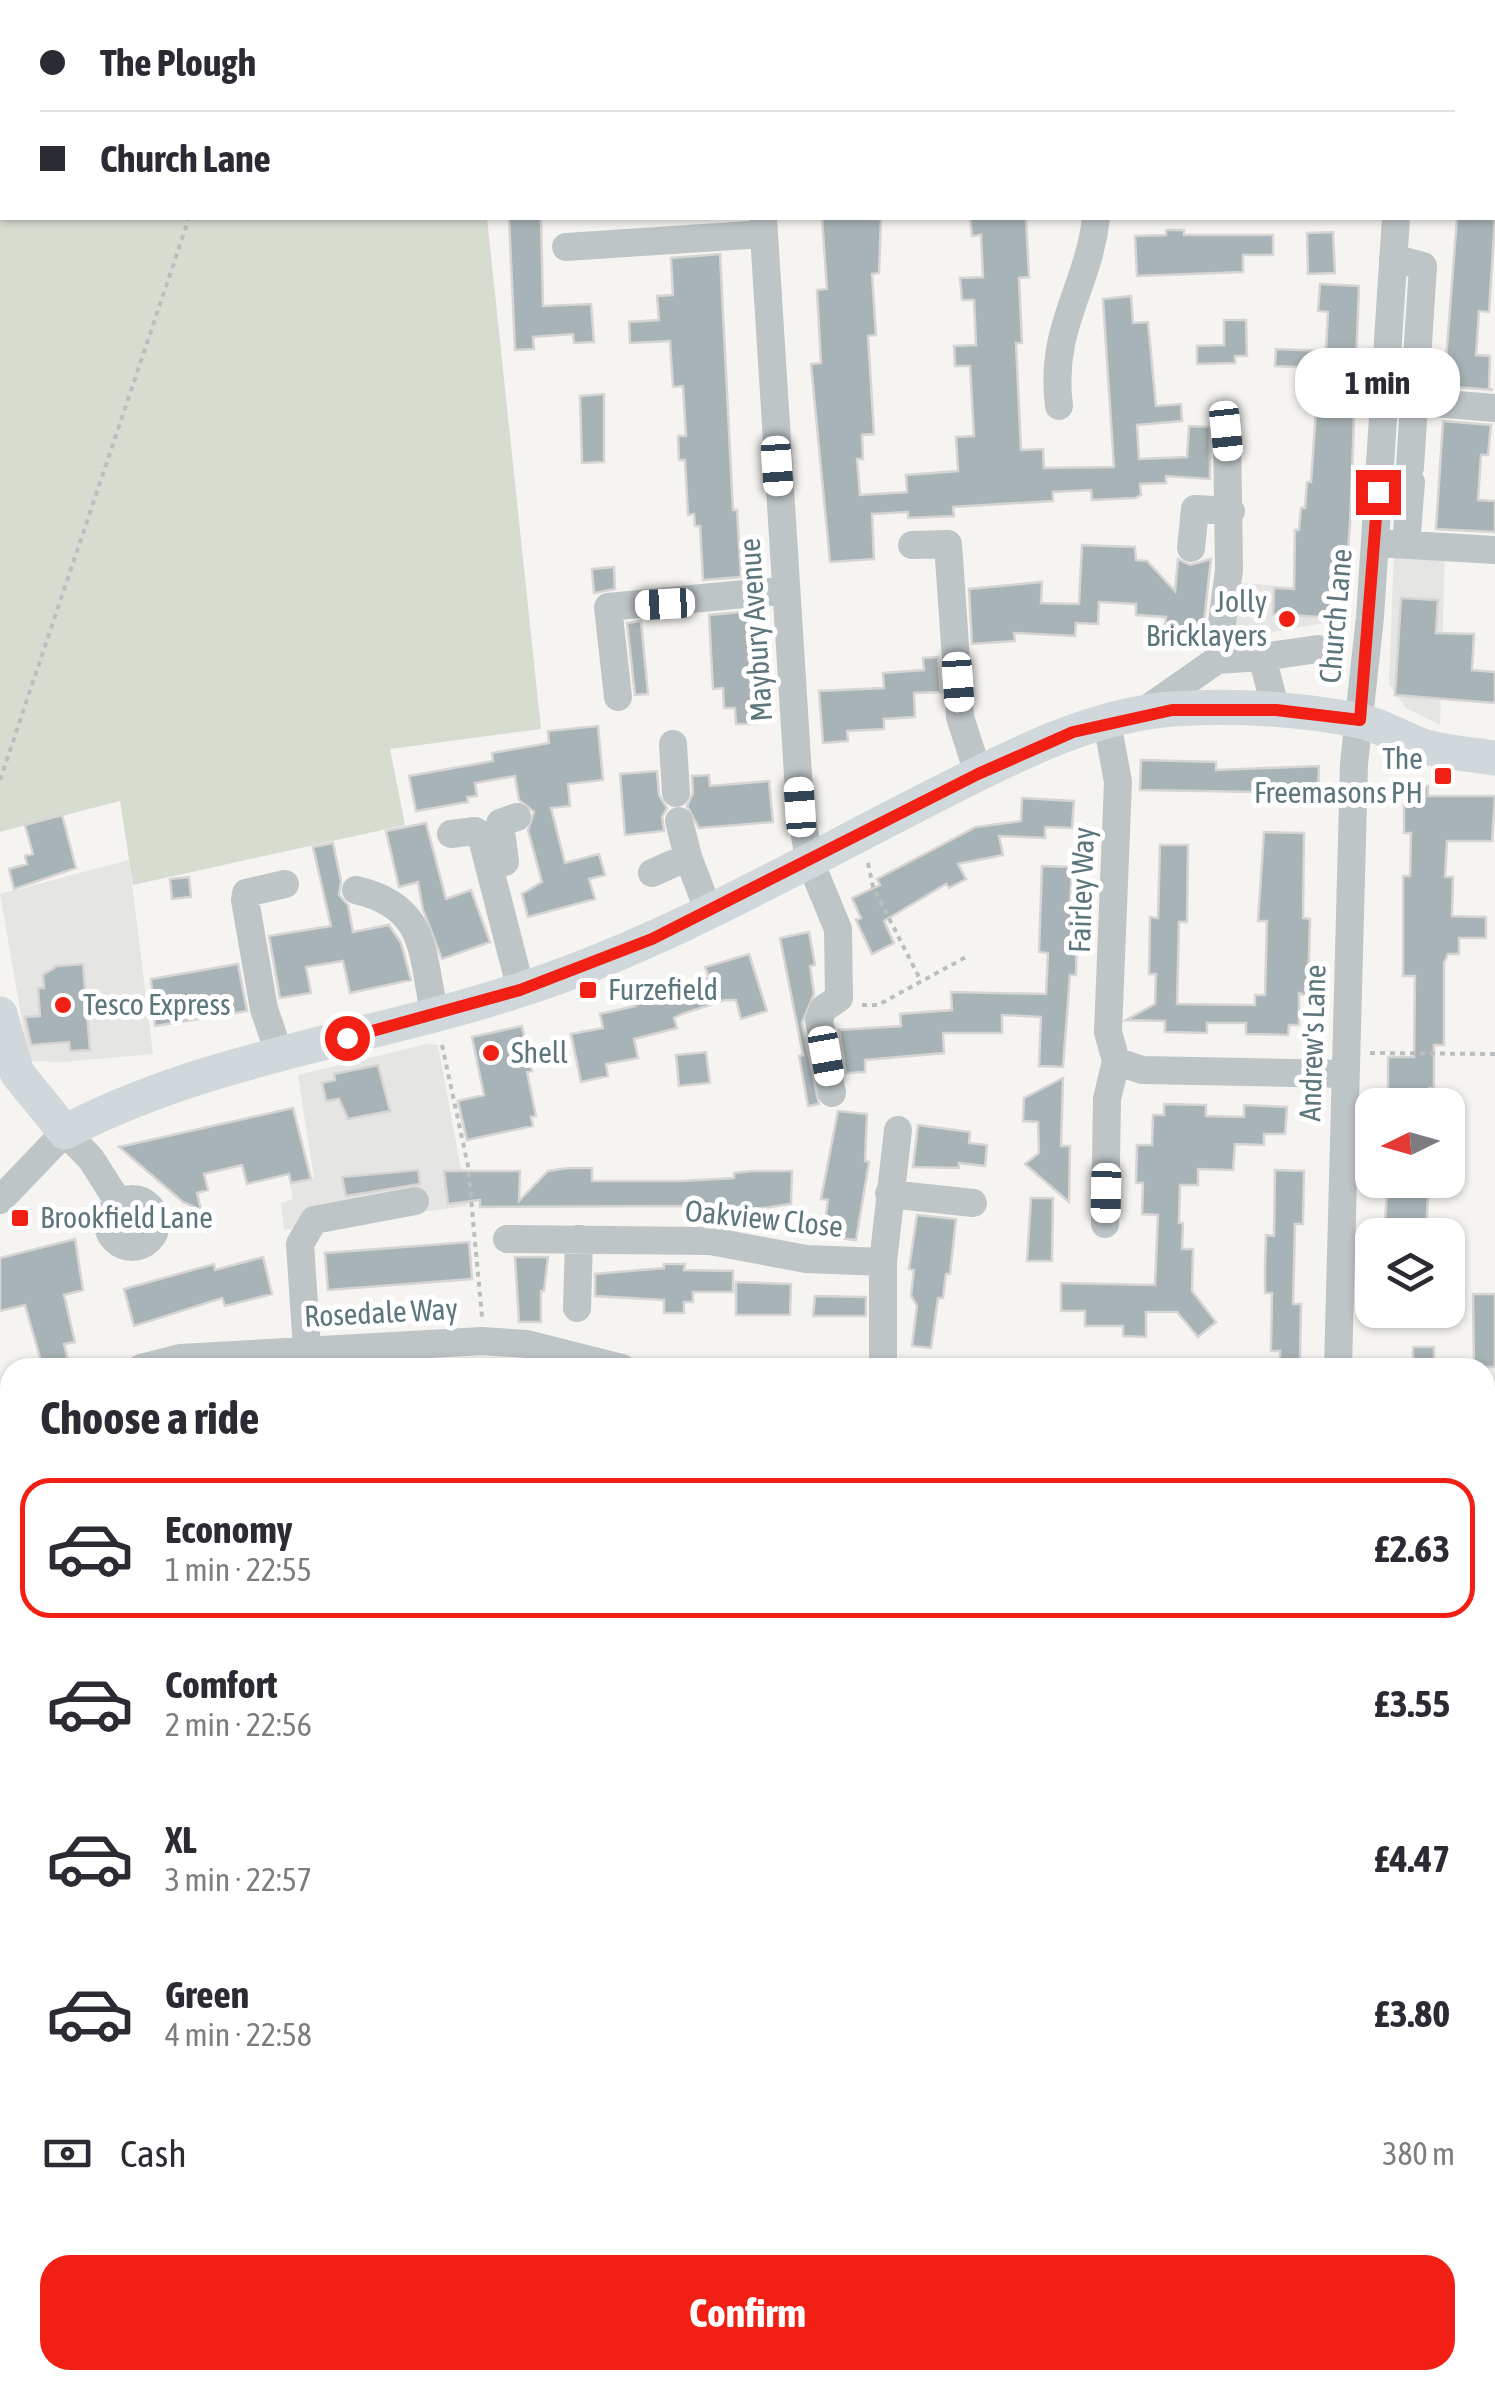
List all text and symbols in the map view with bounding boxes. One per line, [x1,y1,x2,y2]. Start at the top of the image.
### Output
text: The Plough [100,41,256,84]
text: Church Lane [100,137,271,180]
callout: 1 min [1296,347,1460,417]
text: 1 min [1345,364,1410,401]
car [1208,400,1244,462]
car [760,435,794,497]
route end [1356,470,1401,515]
street label: Maybury Avenue [732,537,778,723]
street label: Church Lane [1312,547,1358,685]
place label: Jolly Bricklayers [1146,584,1267,652]
car [634,587,696,621]
marker: Jolly Bricklayers [1276,608,1298,630]
car [941,651,975,713]
place label: The Freemasons PH [1254,741,1423,809]
marker: The Freemasons PH [1432,765,1454,787]
car [783,776,817,838]
street label: Fairley Way [1062,827,1100,953]
street label: Andrew's Lane [1292,964,1332,1122]
place label: Furzefield [608,972,718,1006]
marker: Furzefield [577,979,599,1001]
place label: Tesco Express [83,987,231,1021]
marker: Tesco Express [52,994,74,1016]
route start [325,1016,370,1061]
car [806,1024,846,1088]
place label: Shell [511,1035,568,1069]
marker: Shell [480,1042,502,1064]
north arrow [1355,1088,1465,1198]
map controls [1355,1088,1465,1328]
car [1090,1163,1122,1223]
street label: Oakview Close [683,1193,845,1243]
place label: Brookfield Lane [40,1200,213,1234]
marker: Brookfield Lane [9,1207,31,1229]
button: layers [1355,1218,1465,1328]
street label: Rosedale Way [303,1291,459,1333]
text: Choose a ride [40,1392,259,1444]
icon: car [45,1503,135,1593]
text: Economy [165,1508,292,1551]
text: £2.63 [1374,1527,1450,1570]
text: 1 min · 22:55 [165,1551,312,1588]
icon: car [45,1658,135,1748]
text: Comfort [165,1663,277,1706]
text: £3.55 [1374,1682,1450,1725]
text: 2 min · 22:56 [165,1706,312,1743]
icon: car [45,1813,135,1903]
text: XL [165,1818,197,1861]
text: £4.47 [1374,1837,1450,1880]
text: 3 min · 22:57 [165,1861,312,1898]
icon: car [45,1968,135,2058]
text: Green [165,1973,249,2016]
text: £3.80 [1374,1992,1450,2035]
text: 4 min · 22:58 [165,2016,312,2053]
icon: cash [40,2126,95,2181]
text: Cash [120,2132,187,2175]
text: 380 m [1382,2135,1455,2172]
button: Confirm [40,2255,1455,2370]

